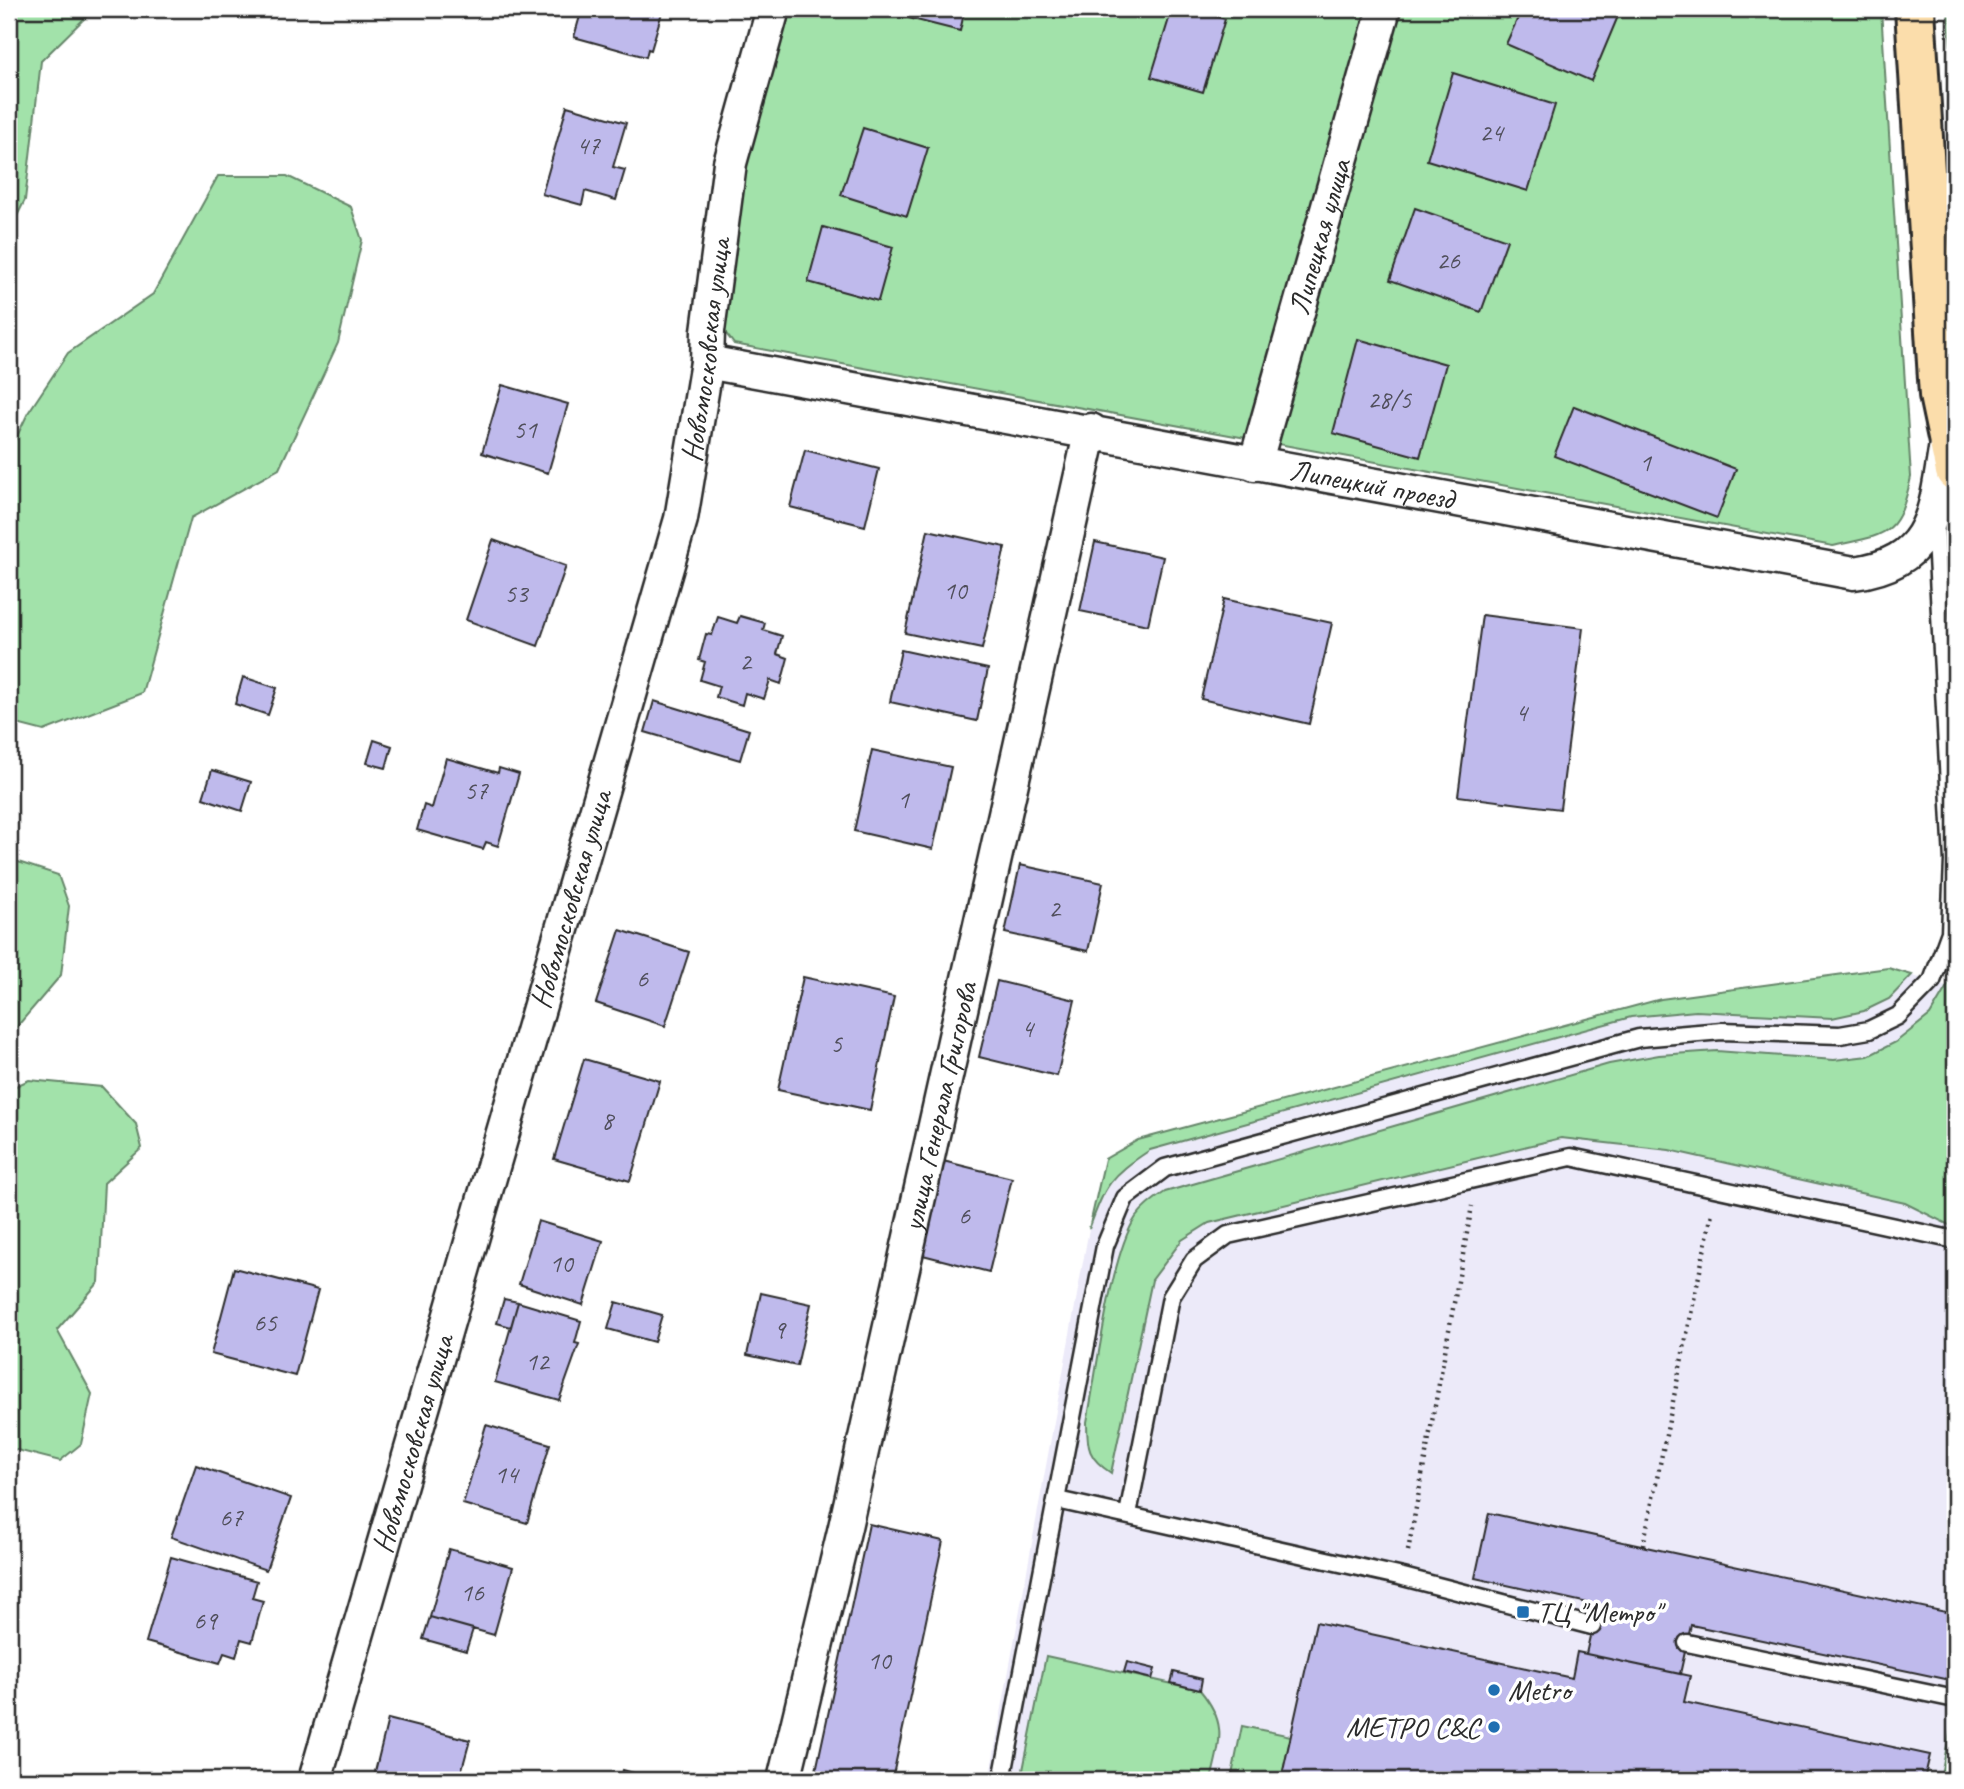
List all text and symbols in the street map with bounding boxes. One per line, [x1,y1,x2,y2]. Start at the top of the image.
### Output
house number: 24 [1479,116,1505,149]
house number: 47 [576,129,601,162]
street label: Липецкая улица [1279,153,1360,319]
street label: Новомосковская улица [672,233,739,465]
house number: 26 [1436,244,1461,277]
house number: 28/5 [1367,383,1412,416]
house number: 51 [513,413,538,446]
house number: 1 [1639,446,1652,479]
street label: Липецкий проезд [1287,451,1459,518]
house number: 10 [943,574,969,607]
house number: 53 [504,577,530,610]
house number: 2 [739,645,753,678]
house number: 4 [1515,696,1529,729]
house number: 57 [464,774,489,807]
street label: Новомосковская улица [521,783,621,1013]
house number: 1 [897,783,910,816]
house number: 2 [1048,892,1062,925]
house number: 6 [636,962,649,995]
street label: улица Генерала Григорова [892,977,986,1237]
house number: 4 [1021,1012,1035,1045]
house number: 5 [830,1027,843,1060]
house number: 8 [601,1104,615,1137]
house number: 6 [958,1199,971,1232]
house number: 10 [549,1247,575,1280]
house number: 65 [253,1306,278,1339]
house number: 9 [773,1313,787,1346]
street label: Новомосковская улица [363,1328,463,1557]
house number: 12 [525,1345,551,1378]
house number: 14 [494,1458,520,1491]
house number: 67 [219,1501,244,1534]
house number: 16 [460,1576,485,1609]
place label: ТЦ "Метро" [1537,1593,1666,1631]
house number: 69 [193,1604,219,1637]
marker: ТЦ "Метро" [1515,1604,1531,1620]
house number: 10 [867,1644,893,1677]
place label: Metro [1508,1671,1574,1709]
marker: Metro [1486,1682,1502,1698]
place label: МЕТРО С&С [1346,1708,1483,1746]
marker: МЕТРО С&С [1486,1719,1502,1735]

